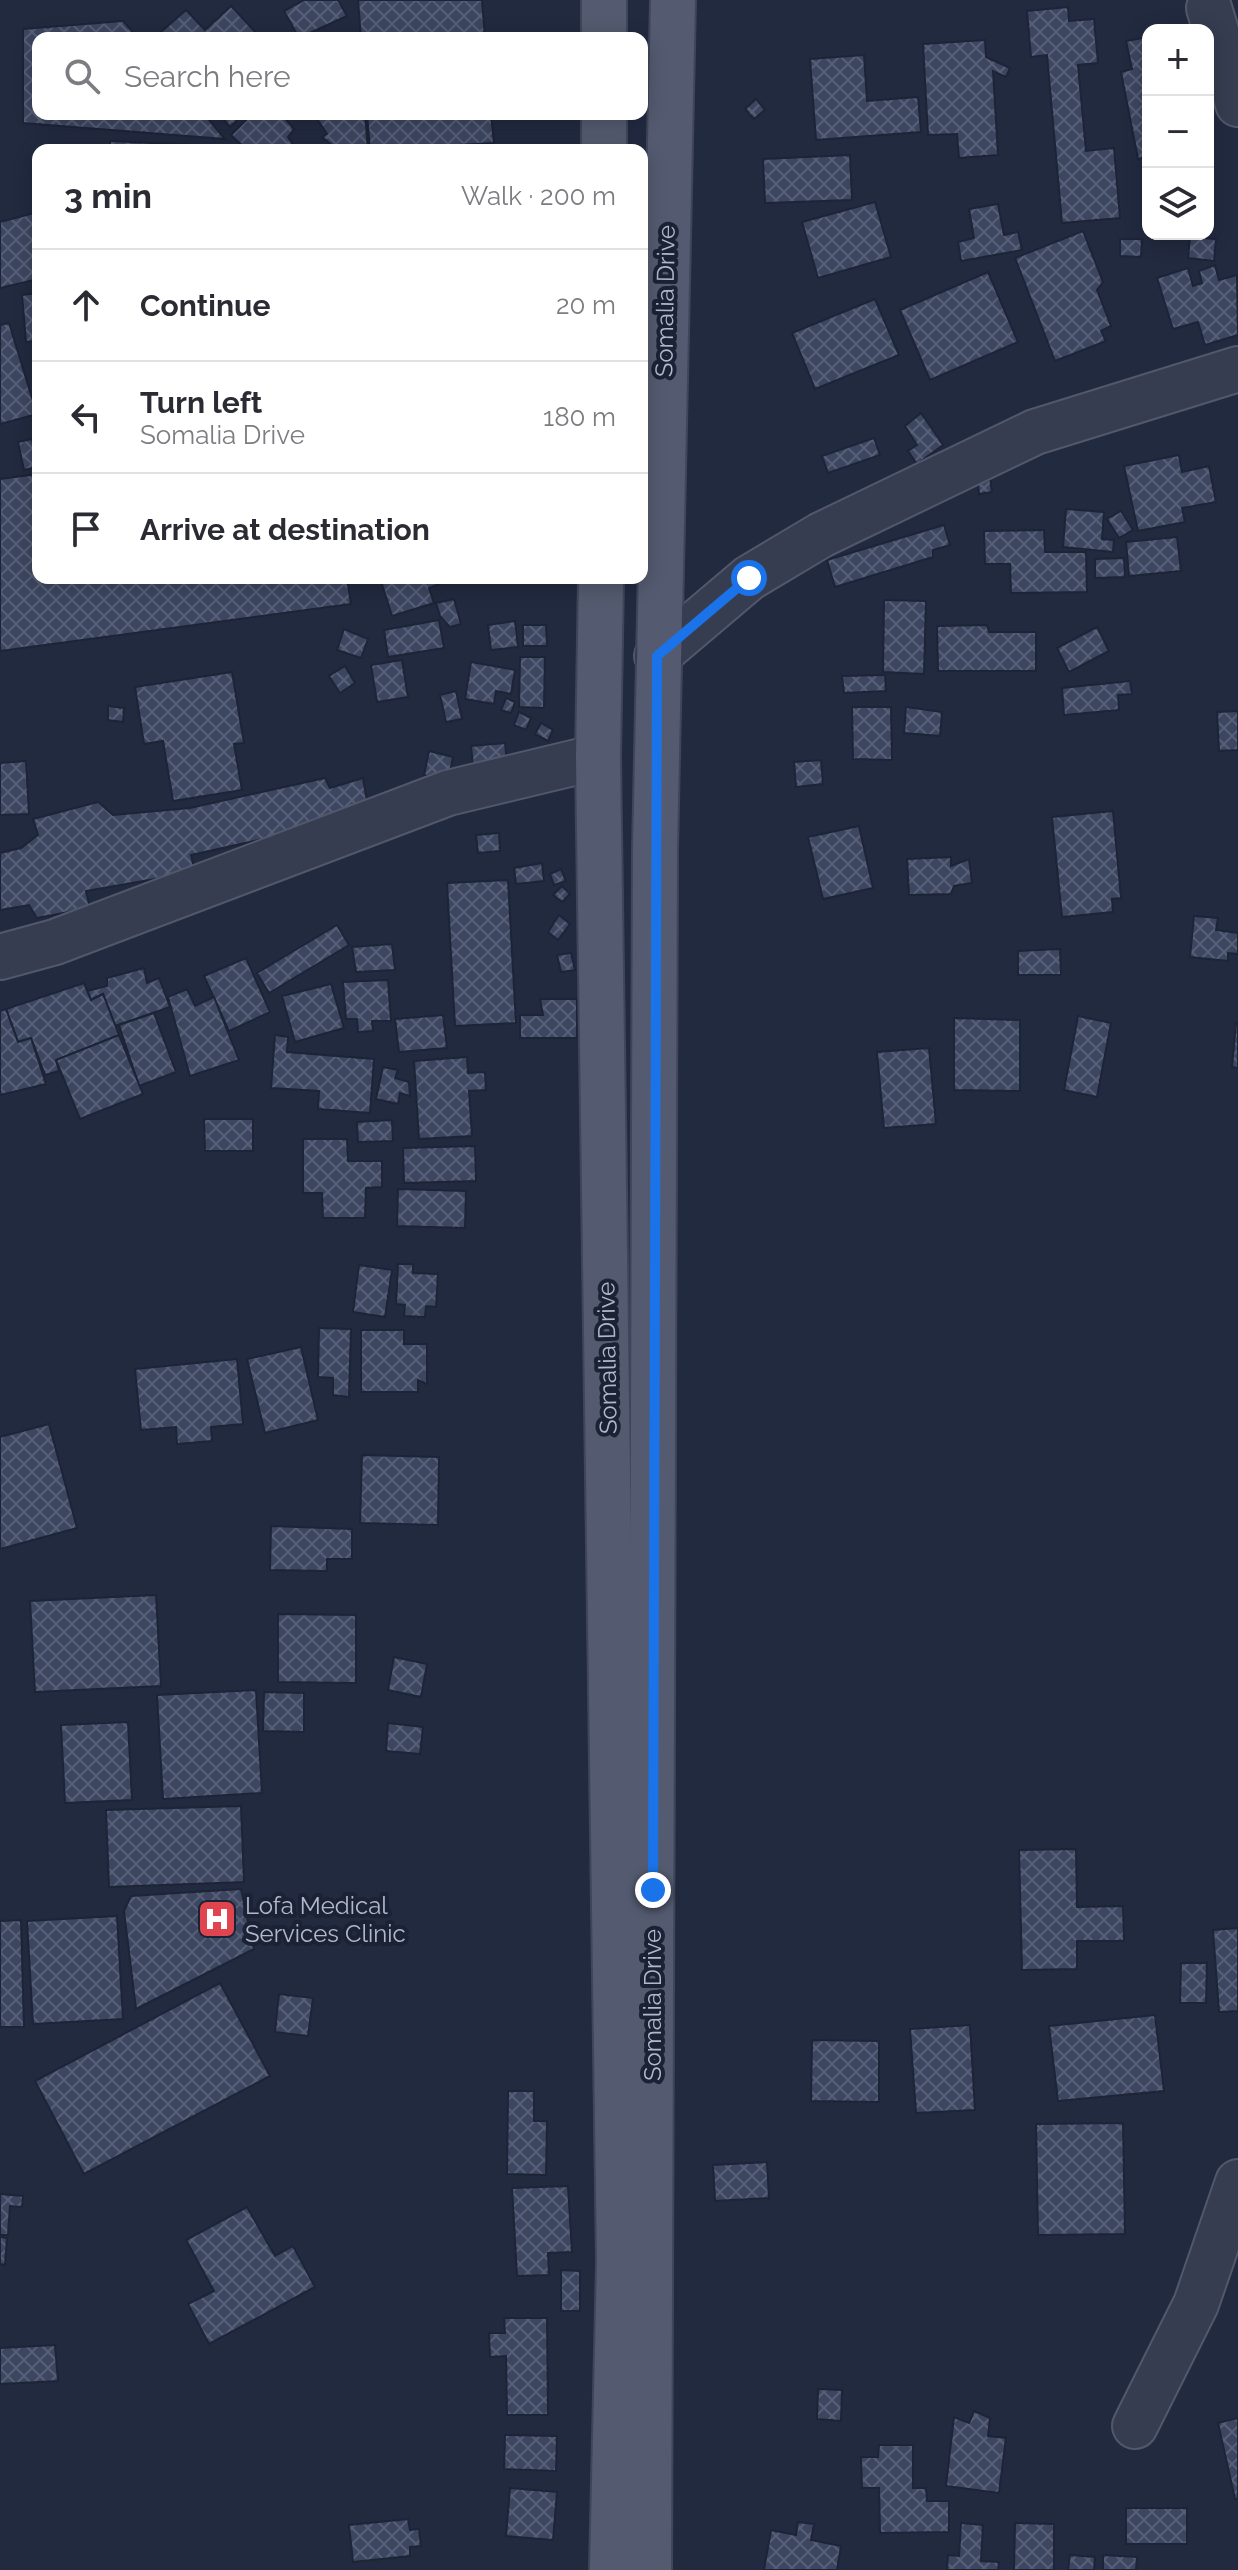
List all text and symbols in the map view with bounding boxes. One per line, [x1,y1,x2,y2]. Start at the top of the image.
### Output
map controls [1142,24,1214,240]
button: + [1142,24,1214,96]
search box [32,32,648,120]
icon: search [60,54,104,98]
text: Search here [124,59,291,94]
button: − [1142,96,1214,168]
button: layers [1142,168,1214,240]
text: 3 min [64,176,152,216]
text: Walk · 200 m [461,181,616,211]
street label: Somalia Drive [649,225,681,377]
icon: ahead [64,283,108,327]
text: Continue [140,288,271,323]
text: 20 m [556,290,616,320]
text: Turn left [140,385,262,420]
icon: left [64,395,108,439]
text: 180 m [543,402,616,432]
text: Somalia Drive [140,420,305,450]
icon: arrive [64,507,108,551]
text: Arrive at destination [140,512,430,547]
route start [731,560,767,596]
street label: Somalia Drive [591,1282,623,1434]
route end [635,1872,671,1908]
place label: Lofa Medical Services Clinic [245,1891,406,1948]
hospital icon: Lofa Medical Services Clinic [196,1898,238,1940]
street label: Somalia Drive [638,1929,667,2081]

